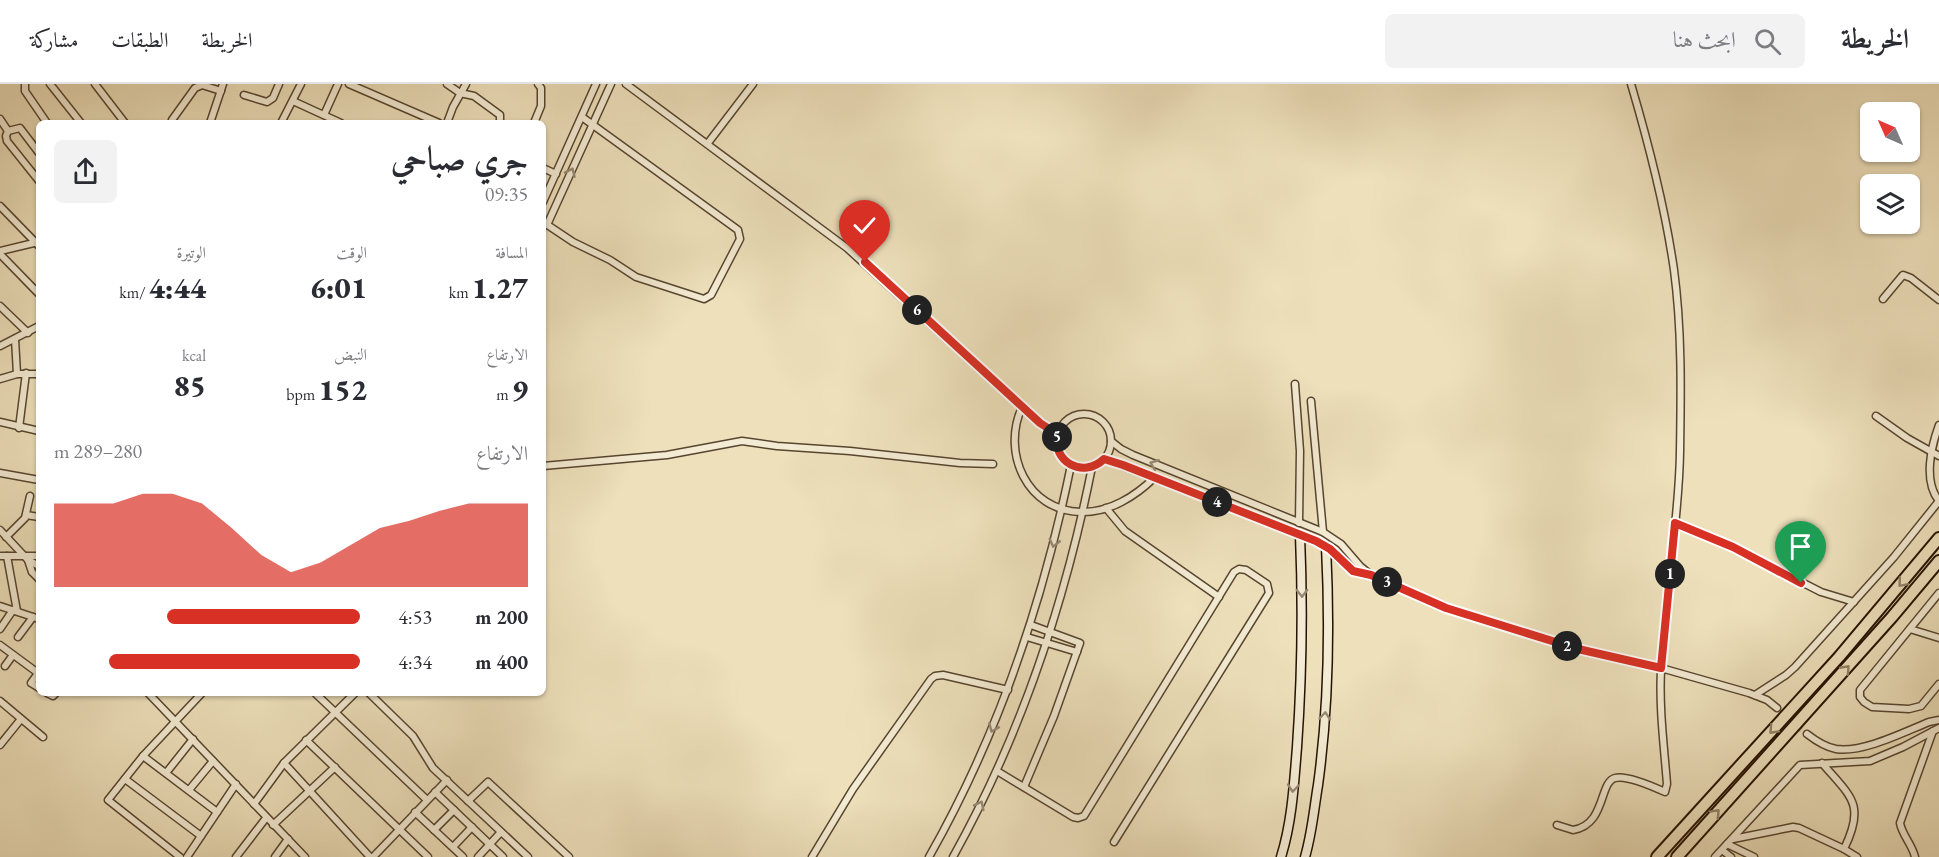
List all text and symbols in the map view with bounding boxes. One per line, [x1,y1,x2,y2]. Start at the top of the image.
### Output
search box [1385,14,1805,68]
text: الخريطة [1841,20,1909,56]
text: ابحث هنا [1673,25,1736,54]
icon: search [1751,25,1784,58]
text: مشاركة [30,26,78,53]
text: الطبقات [111,26,168,53]
text: الخريطة [201,26,253,53]
north arrow [1860,102,1920,162]
map controls [1860,102,1920,234]
text: جري صباحي [391,137,528,180]
button: share [54,140,117,203]
one-way arrow [564,167,576,178]
button: layers [1860,174,1920,234]
text: 09:35 [485,181,528,207]
pin [839,200,890,262]
icon: check [848,209,881,242]
text: الوتيرة [176,242,206,263]
text: الوقت [336,242,367,263]
text: المسافة [495,242,528,263]
text: 4:44 [149,268,206,307]
text: 6:01 [310,268,367,307]
text: 1.27 [472,268,528,307]
text: /km [119,282,149,303]
text: km [449,282,472,303]
pin: 6 [902,295,932,325]
text: 6 [913,299,921,320]
text: النبض [334,344,367,365]
text: الارتفاع [486,344,528,365]
text: kcal [182,345,206,366]
text: 85 [174,366,206,405]
text: 152 [318,370,367,409]
text: 9 [512,370,528,409]
text: bpm [286,384,318,405]
text: m [496,384,512,405]
pin: 5 [1042,422,1072,452]
text: 5 [1053,426,1061,447]
text: 280–289 m [54,438,142,464]
text: الارتفاع [476,440,528,466]
one-way arrow [1149,459,1160,471]
pin: 4 [1202,487,1232,517]
text: 4 [1213,491,1221,512]
pin [1775,521,1826,583]
icon: arrive [1784,530,1817,563]
one-way arrow [1049,538,1062,548]
pin: 1 [1655,559,1685,589]
text: 1 [1666,563,1674,584]
pin: 3 [1372,567,1402,597]
text: 3 [1383,571,1391,592]
one-way arrow [1898,576,1909,587]
one-way arrow [1296,589,1308,598]
text: 4:53 [398,604,432,630]
text: 200 m [475,604,528,630]
pin: 2 [1552,631,1582,661]
text: 2 [1563,635,1571,656]
text: 4:34 [398,649,432,675]
text: 400 m [475,649,528,675]
one-way arrow [1839,665,1850,676]
one-way arrow [1318,712,1331,721]
one-way arrow [988,721,1000,732]
one-way arrow [1769,723,1780,734]
one-way arrow [1287,783,1300,792]
one-way arrow [973,801,985,812]
one-way arrow [1709,810,1720,820]

